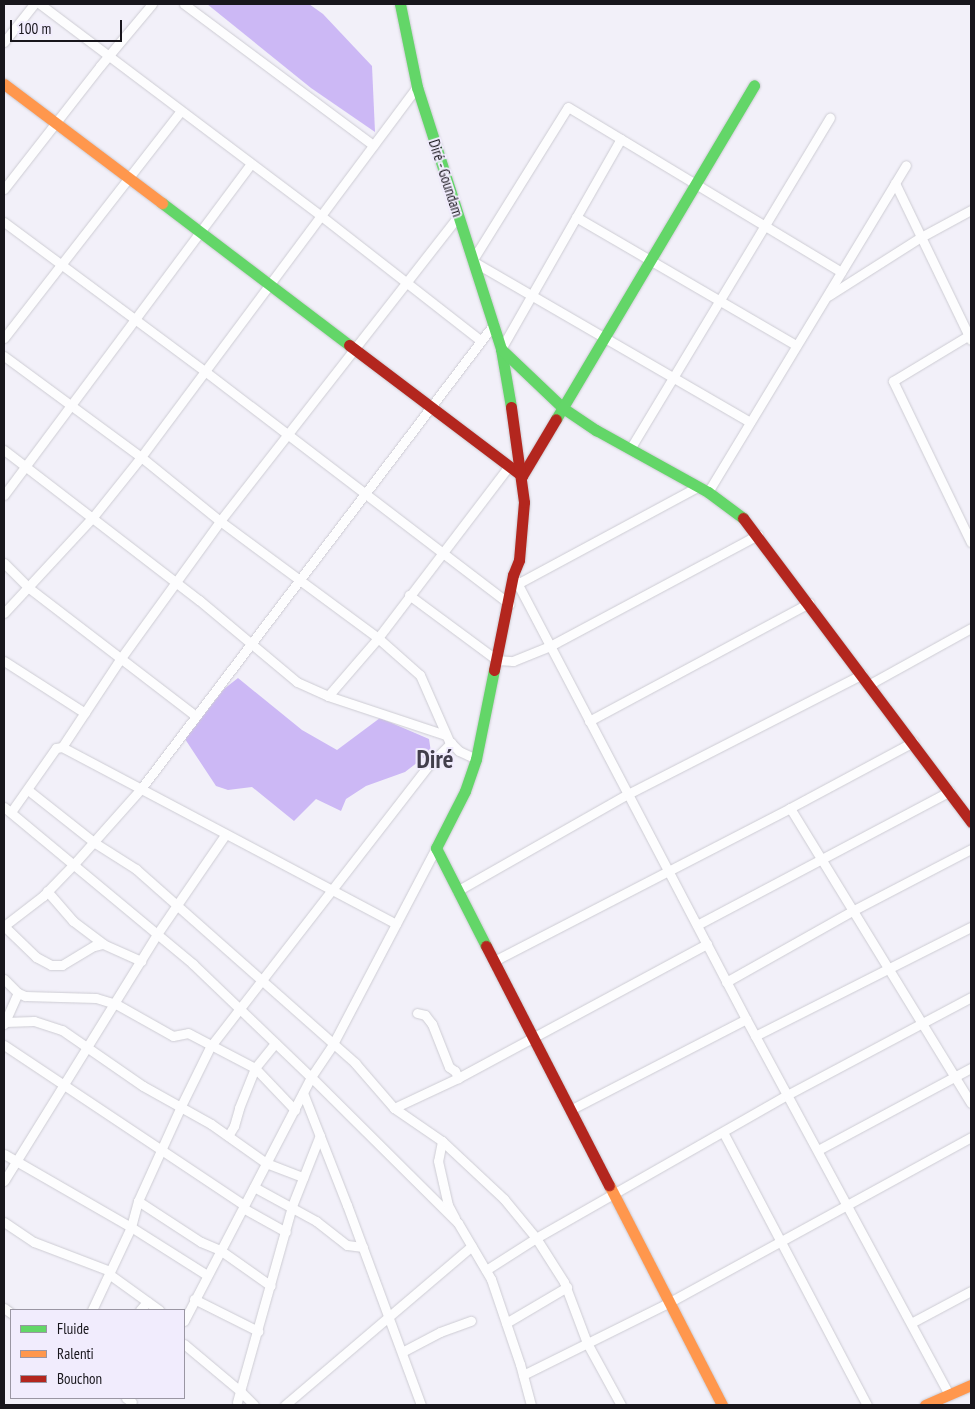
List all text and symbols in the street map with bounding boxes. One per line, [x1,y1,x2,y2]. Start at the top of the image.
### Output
scale bar [12,10,125,42]
text: 100 m [18,19,51,38]
street label: Diré - Goundam [425,137,467,219]
district label: Diré [416,744,454,774]
legend [10,1309,185,1399]
text: Fluide [57,1319,89,1338]
text: Ralenti [57,1344,94,1363]
text: Bouchon [57,1369,102,1388]

